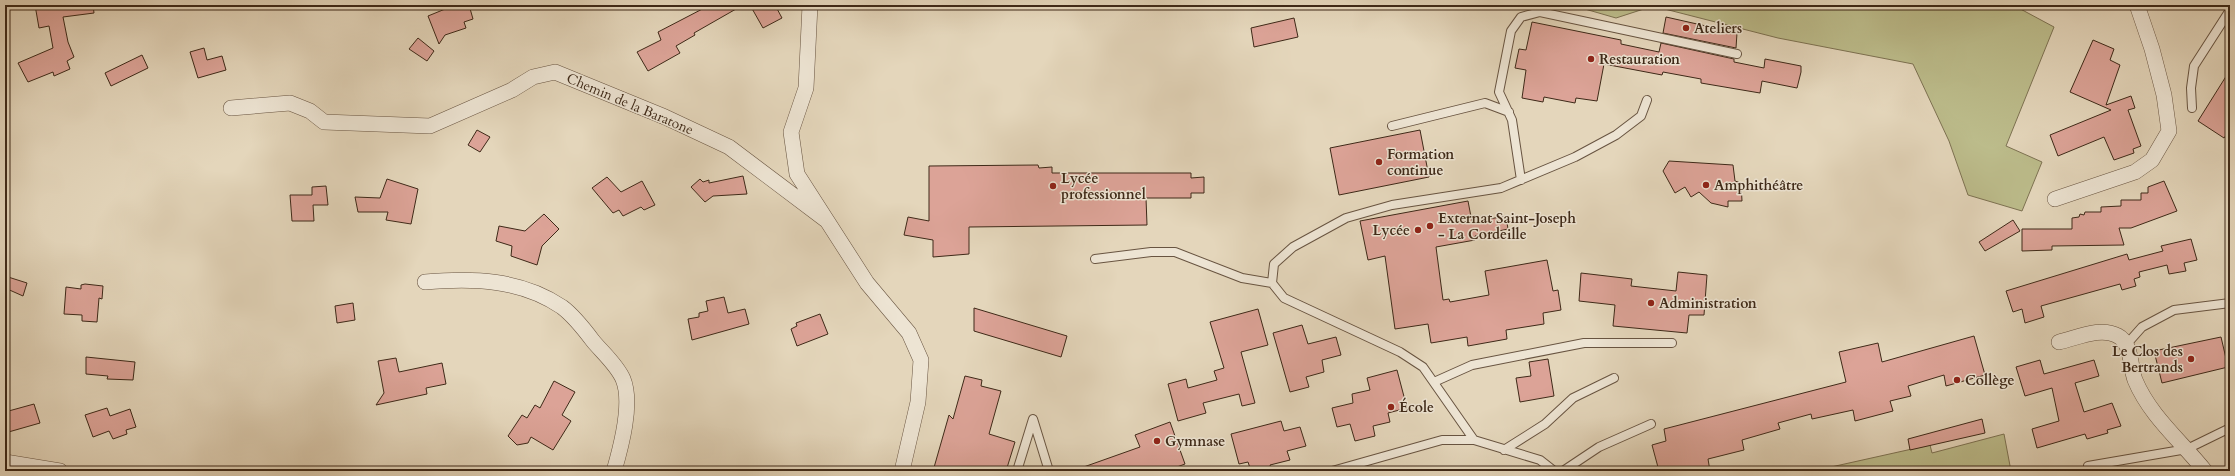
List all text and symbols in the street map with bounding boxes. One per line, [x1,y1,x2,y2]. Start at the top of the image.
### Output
place label: Ateliers [1694,19,1742,38]
marker: Ateliers [1681,23,1691,33]
place label: Restauration [1599,50,1680,69]
marker: Restauration [1586,54,1596,64]
street label: Chemin de la Baratone [564,69,696,139]
place label: Formation continue [1387,145,1454,180]
marker: Formation continue [1374,157,1384,167]
place label: Lycée professionnel [1061,169,1146,204]
place label: Amphithéâtre [1714,176,1803,195]
marker: Amphithéâtre [1701,180,1711,190]
marker: Lycée professionnel [1048,181,1058,191]
place label: Externat Saint-Joseph - La Cordeille [1438,209,1576,244]
place label: Lycée [1373,221,1410,240]
marker: Externat Saint-Joseph - La Cordeille [1425,221,1435,231]
marker: Lycée [1413,225,1423,235]
place label: Administration [1659,294,1757,313]
marker: Administration [1646,298,1656,308]
place label: Le Clos des Bertrands [2112,342,2183,377]
marker: Le Clos des Bertrands [2186,354,2196,364]
place label: Collège [1965,371,2015,390]
marker: Collège [1952,375,1962,385]
place label: École [1399,397,1434,417]
marker: École [1386,402,1396,412]
place label: Gymnase [1165,432,1225,451]
marker: Gymnase [1152,436,1162,446]

